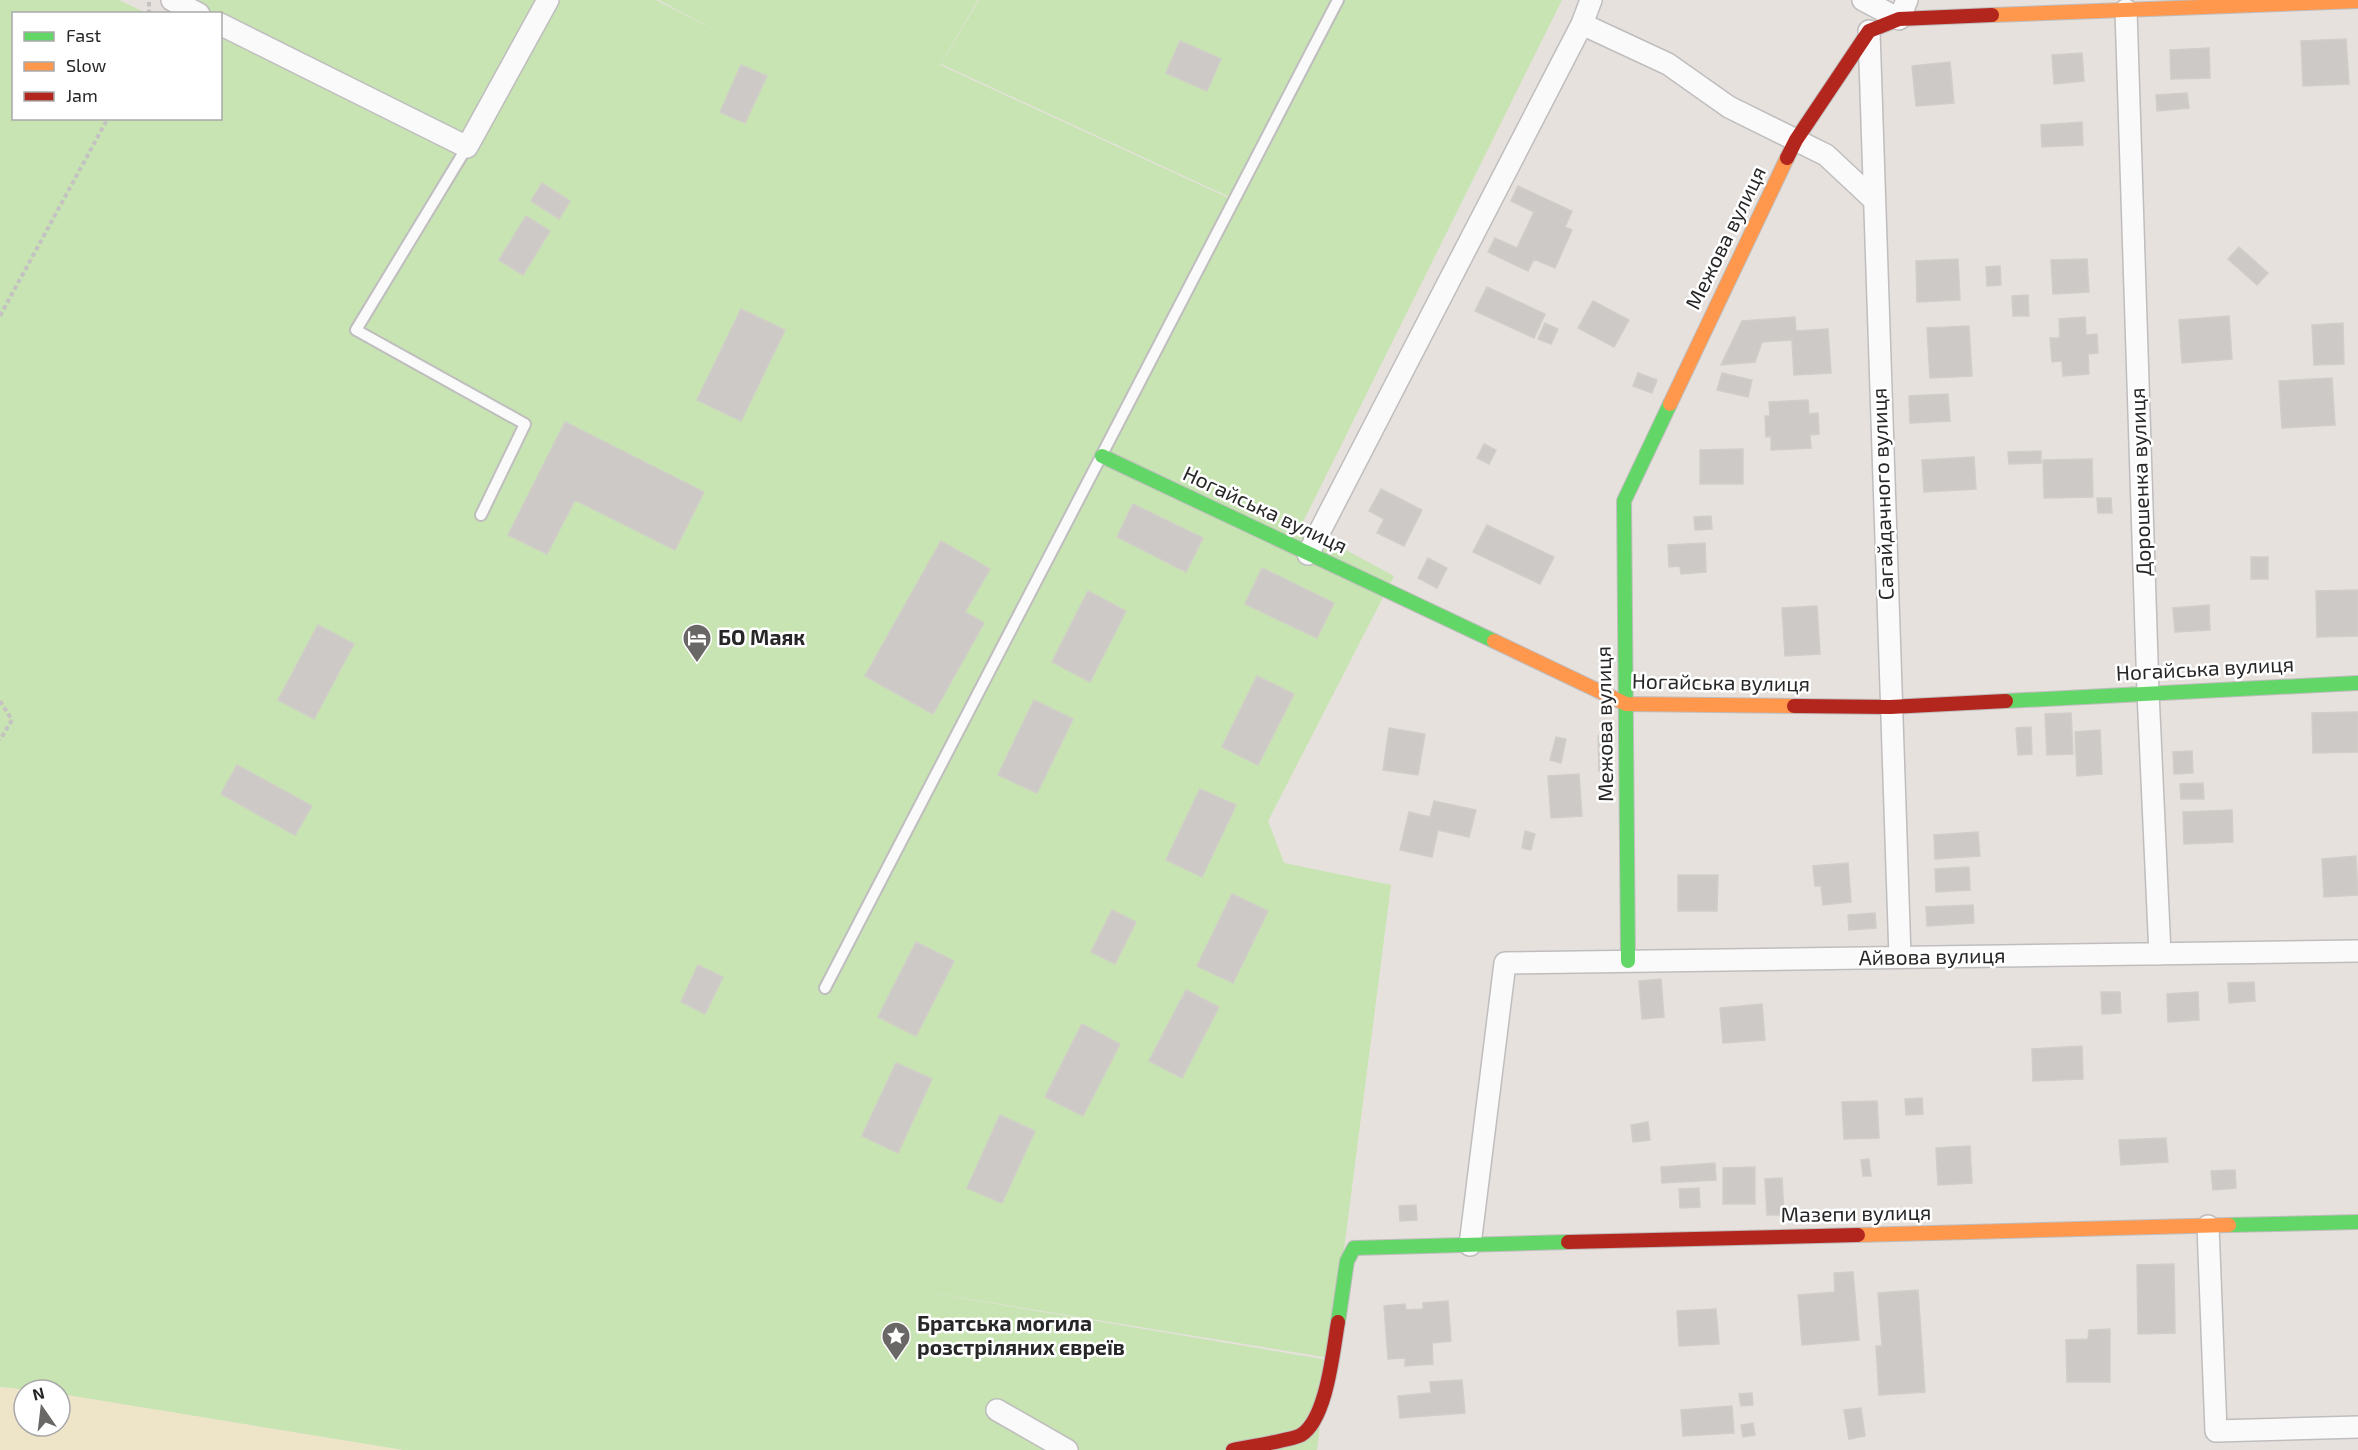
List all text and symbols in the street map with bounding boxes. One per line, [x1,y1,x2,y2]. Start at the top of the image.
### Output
legend [12,12,222,120]
text: Fast [66,24,101,46]
text: Slow [66,54,107,76]
text: Jam [66,84,98,106]
street label: Межова вулиця [1679,162,1771,313]
street label: Сагайдачного вулиця [1865,387,1899,601]
street label: Дорошенка вулиця [2124,387,2156,577]
street label: Ногайська вулиця [1179,460,1352,559]
hotel icon: БО Маяк [681,622,713,664]
place label: БО Маяк [718,624,805,649]
street label: Межова вулиця [1590,646,1618,802]
street label: Ногайська вулиця [2115,650,2295,686]
street label: Ногайська вулиця [1632,667,1810,697]
street label: Айвова вулиця [1858,942,2006,970]
street label: Мазепи вулиця [1780,1199,1932,1227]
place label: Братська могила розстріляних євреїв [917,1310,1125,1359]
place icon: Братська могила розстріляних євреїв [880,1320,912,1362]
north arrow [12,1378,72,1438]
text: N [30,1382,46,1404]

